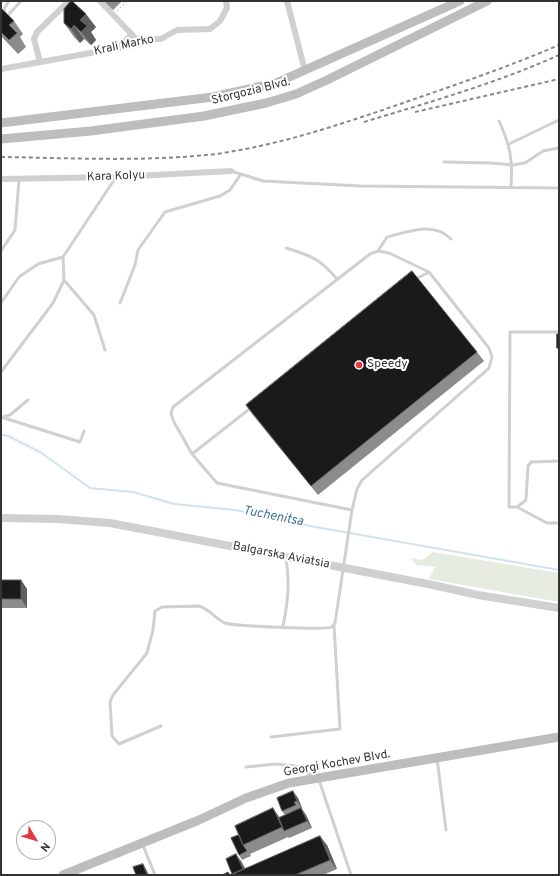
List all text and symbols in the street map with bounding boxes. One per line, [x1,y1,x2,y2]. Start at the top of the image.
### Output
street label: Krali Marko [93,33,155,59]
street label: Storgozia Blvd. [210,75,292,109]
street label: Kara Kolyu [87,169,145,185]
place label: Speedy [367,358,408,372]
marker: Speedy [354,360,364,370]
water label: Tuchenitsa [241,504,305,530]
street label: Balgarska Aviatsia [231,540,331,572]
street label: Georgi Kochev Blvd. [283,748,391,780]
north arrow [16,820,56,860]
text: N [37,839,53,854]

